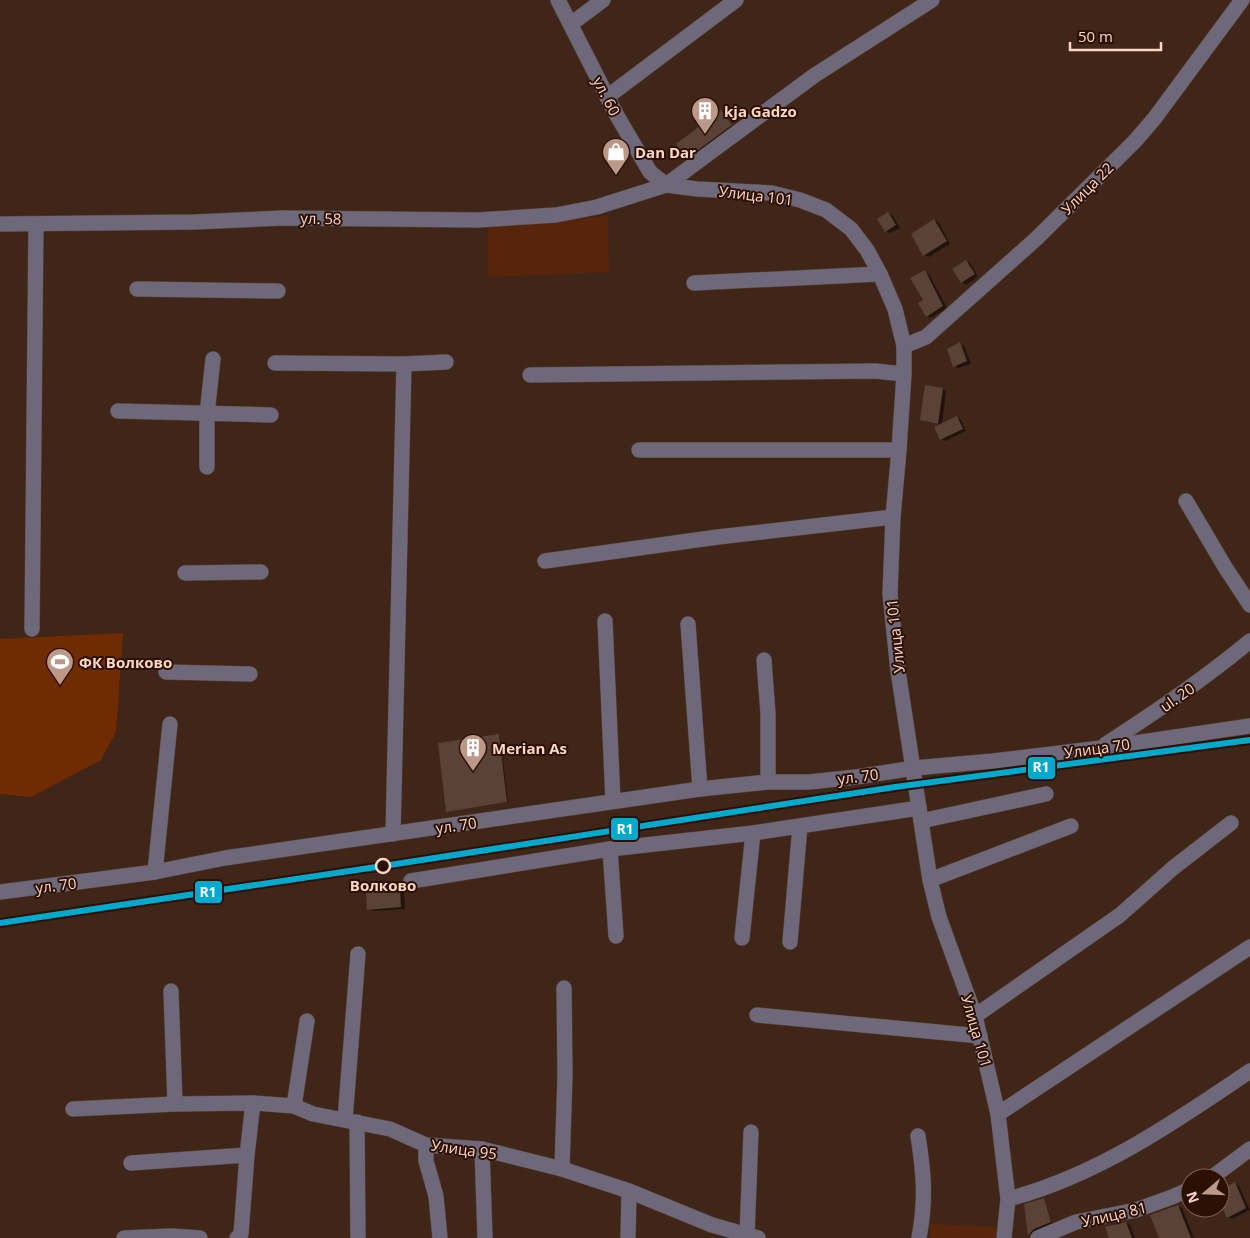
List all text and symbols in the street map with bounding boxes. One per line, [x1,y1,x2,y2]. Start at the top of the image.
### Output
scale bar [1070,20,1161,52]
text: 50 m [1078,26,1113,46]
street label: ул. 60 [589,73,625,119]
building icon: kja Gadzo [690,96,720,135]
place label: kja Gadzo [724,101,797,121]
shop icon: Dan Dar [601,137,631,176]
place label: Dan Dar [635,142,696,162]
street label: Улица 22 [1057,158,1117,218]
street label: Улица 101 [718,181,794,209]
street label: ул. 58 [300,208,342,228]
street label: Улица 101 [881,598,909,674]
sports icon: ФК Волково [45,647,75,686]
place label: ФК Волково [79,652,172,672]
street label: ul. 20 [1156,678,1198,716]
building icon: Merian As [458,733,488,772]
street label: Улица 70 [1063,733,1131,763]
place label: Merian As [492,738,567,758]
line badge: R1 [1027,756,1056,780]
text: R1 [1032,757,1050,776]
street label: ул. 70 [836,764,880,788]
street label: ул. 70 [434,812,478,838]
line badge: R1 [610,817,639,841]
text: R1 [616,819,634,838]
marker: Волково [375,858,391,874]
street label: ул. 70 [34,873,78,897]
place label: Волково [350,875,416,895]
line badge: R1 [194,880,223,904]
text: R1 [199,882,217,901]
street label: Улица 101 [957,992,997,1070]
street label: Улица 95 [430,1134,498,1164]
north arrow [1180,1168,1230,1218]
text: N [1181,1189,1203,1206]
street label: Улица 81 [1080,1197,1148,1231]

